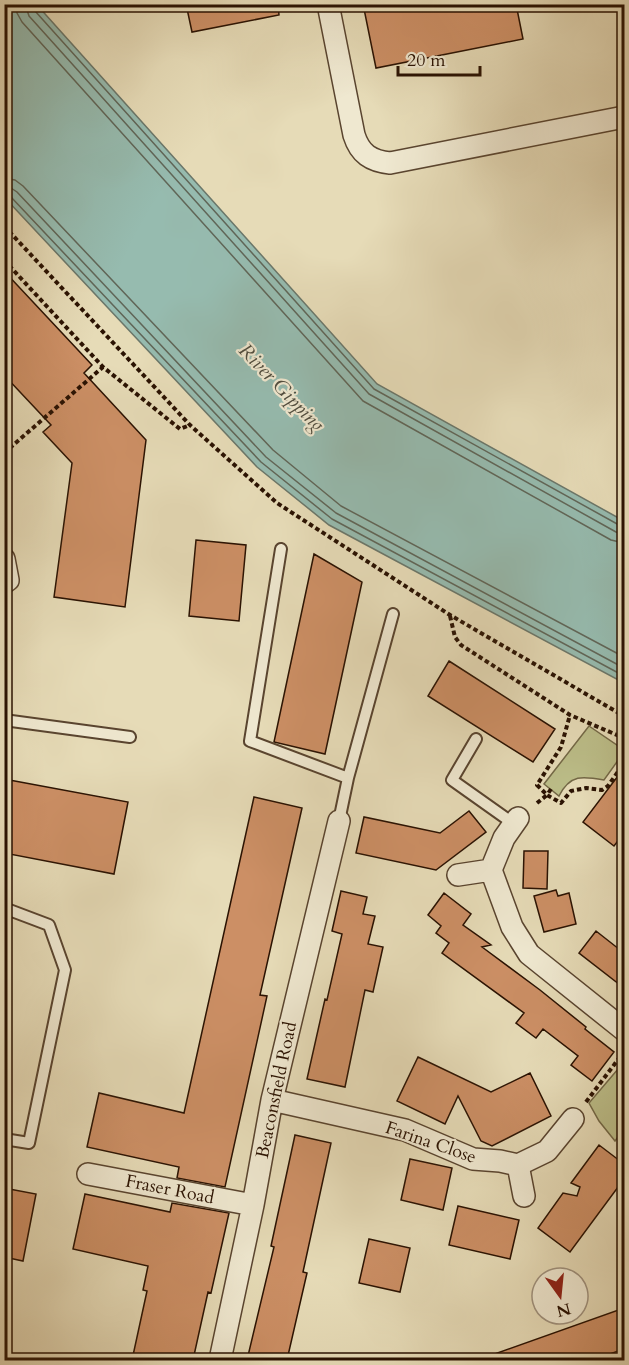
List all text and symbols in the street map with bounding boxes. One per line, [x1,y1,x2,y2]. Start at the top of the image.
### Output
scale bar [398,39,480,77]
text: 20 m [407,48,446,73]
water label: River Gipping [233,337,331,437]
street label: Beaconsfield Road [250,1019,303,1161]
street label: Farina Close [382,1115,480,1170]
street label: Fraser Road [123,1169,217,1210]
north arrow [530,1266,590,1326]
text: N [554,1297,573,1322]

